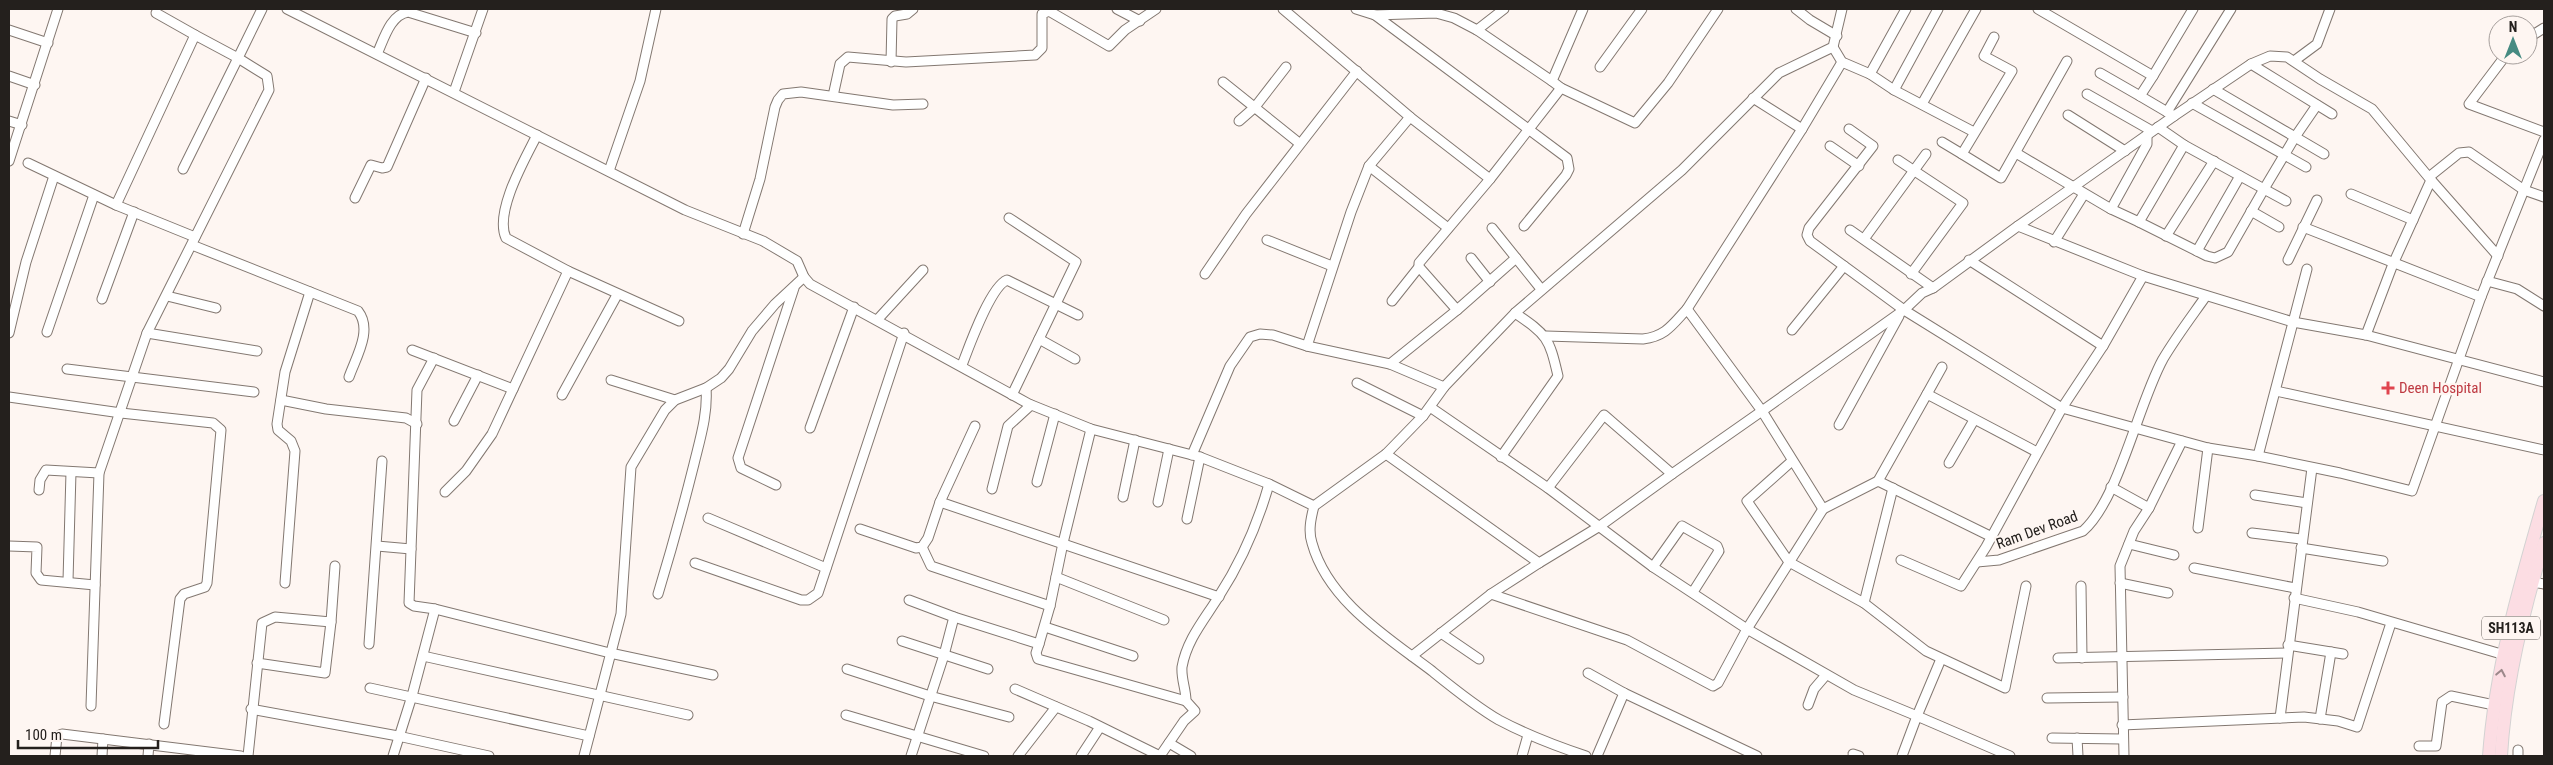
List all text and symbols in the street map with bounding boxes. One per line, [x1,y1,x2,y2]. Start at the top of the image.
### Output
north arrow [2488,15,2538,65]
text: N [2509,19,2517,35]
place label: Deen Hospital [2399,379,2482,397]
marker: Deen Hospital [2381,381,2395,395]
street label: Ram Dev Road [1994,507,2080,553]
road number: SH113A [2482,616,2540,640]
one-way arrow [2495,669,2505,678]
scale bar [18,718,158,750]
text: 100 m [25,726,62,744]

